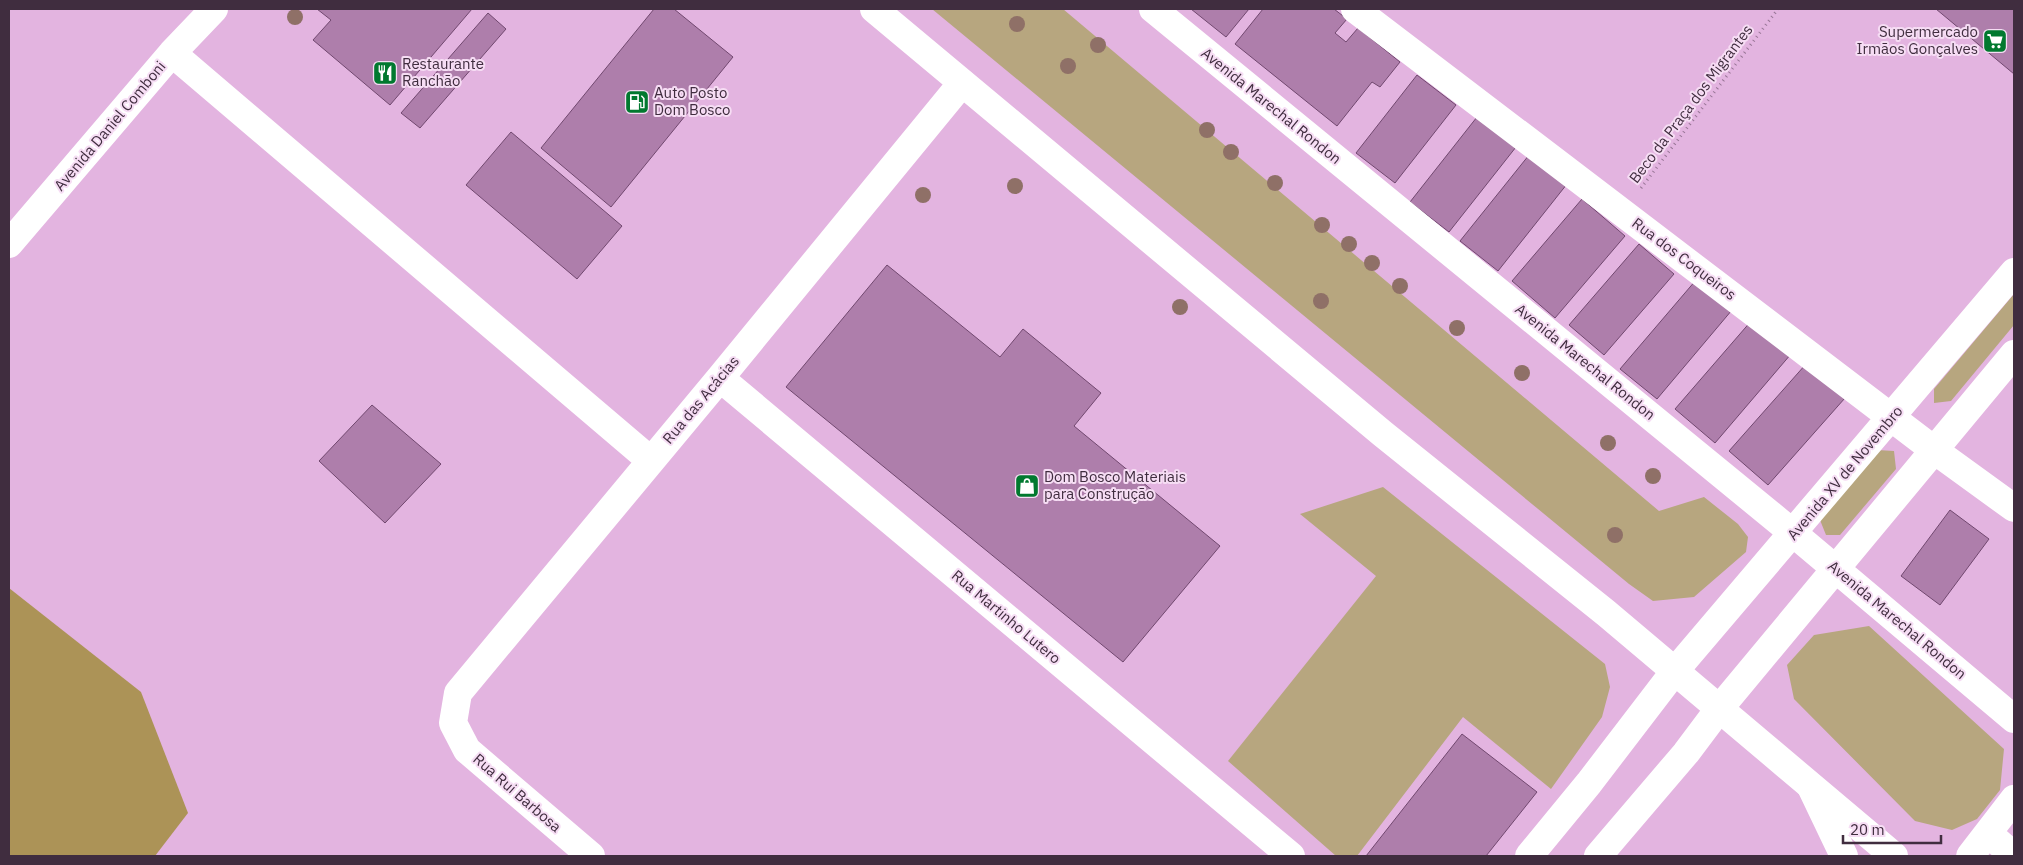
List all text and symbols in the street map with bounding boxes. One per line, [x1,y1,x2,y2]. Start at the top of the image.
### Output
street label: Beco da Praça dos Migrantes [1625,21,1756,187]
place label: Supermercado Irmãos Gonçalves [1857,22,1978,58]
supermarket icon: Supermercado Irmãos Gonçalves [1982,28,2008,54]
street label: Avenida Marechal Rondon [1197,43,1345,168]
place label: Restaurante Ranchão [402,54,484,90]
street label: Avenida Daniel Comboni [50,57,170,194]
restaurant icon: Restaurante Ranchão [372,60,398,86]
place label: Auto Posto Dom Bosco [654,83,730,119]
fuel station icon: Auto Posto Dom Bosco [624,89,650,115]
street label: Rua dos Coqueiros [1628,213,1740,304]
street label: Avenida Marechal Rondon [1511,299,1659,424]
street label: Rua das Acácias [658,352,743,448]
street label: Avenida XV de Novembro [1783,402,1906,544]
place label: Dom Bosco Materiais para Construção [1044,467,1186,503]
shop icon: Dom Bosco Materiais para Construção [1014,473,1040,499]
street label: Avenida Marechal Rondon [1824,556,1970,683]
street label: Rua Martinho Lutero [948,565,1065,668]
street label: Rua Rui Barbosa [469,749,565,836]
scale bar [1843,812,1940,844]
text: 20 m [1850,820,1885,839]

